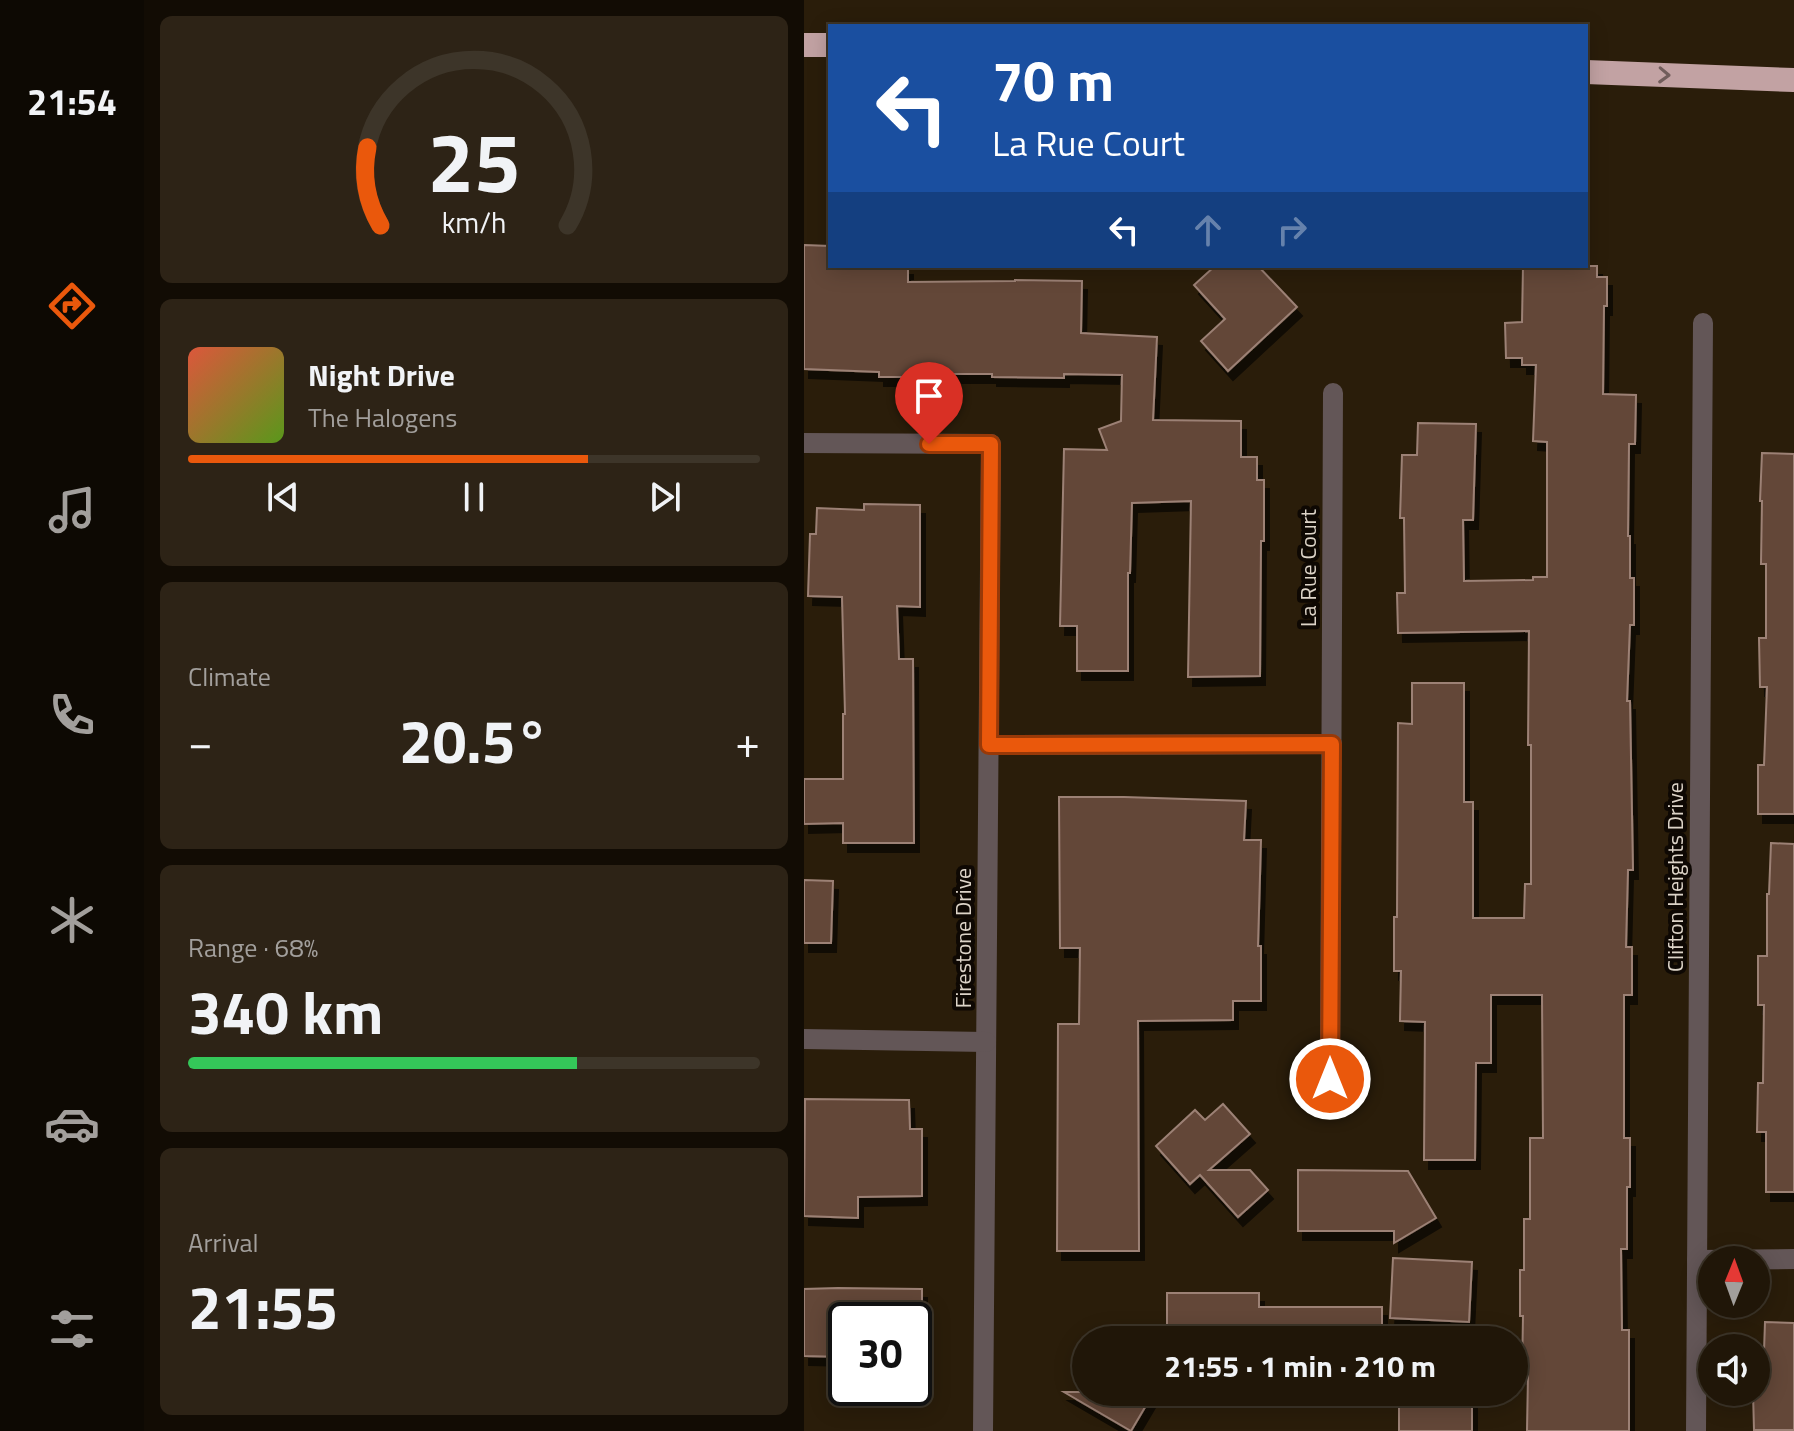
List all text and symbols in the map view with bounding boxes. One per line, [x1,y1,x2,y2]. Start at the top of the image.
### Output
text: 70 m [992,38,1114,123]
icon: left [860,56,964,160]
one-way arrow [1658,66,1671,83]
text: 21:54 [27,74,117,129]
text: 25 [427,97,521,223]
text: La Rue Court [992,115,1185,170]
text: km/h [442,201,506,244]
icon: left [1102,208,1146,252]
icon: ahead [1186,208,1230,252]
icon: right [1270,208,1314,252]
icon: directions [44,278,100,334]
text: Night Drive [308,352,455,398]
pin [895,362,963,444]
icon: arrive [907,374,951,418]
text: The Halogens [308,398,457,437]
icon: previous [261,475,305,519]
icon: pause [452,475,496,519]
icon: next [643,475,687,519]
icon: music [44,482,100,538]
street label: La Rue Court [1291,509,1325,627]
text: Climate [188,657,271,696]
icon: phone [44,687,100,743]
text: 20.5° [399,695,549,786]
text: − [188,708,213,775]
text: + [735,708,760,775]
street label: Clifton Heights Drive [1658,782,1692,972]
street label: Firestone Drive [946,868,980,1008]
icon: climate [44,892,100,948]
text: Range · 68% [188,928,318,967]
text: 340 km [188,966,383,1057]
position arrow [1288,1037,1372,1121]
icon: car [44,1096,100,1152]
text: Arrival [188,1223,259,1262]
north arrow [1698,1246,1770,1318]
map controls [1698,1246,1770,1406]
text: 21:55 [188,1261,338,1352]
icon: filters [44,1301,100,1357]
speed limit sign: 30 [828,1302,932,1406]
button: sound [1698,1334,1770,1406]
text: 21:55 · 1 min · 210 m [1164,1343,1436,1389]

